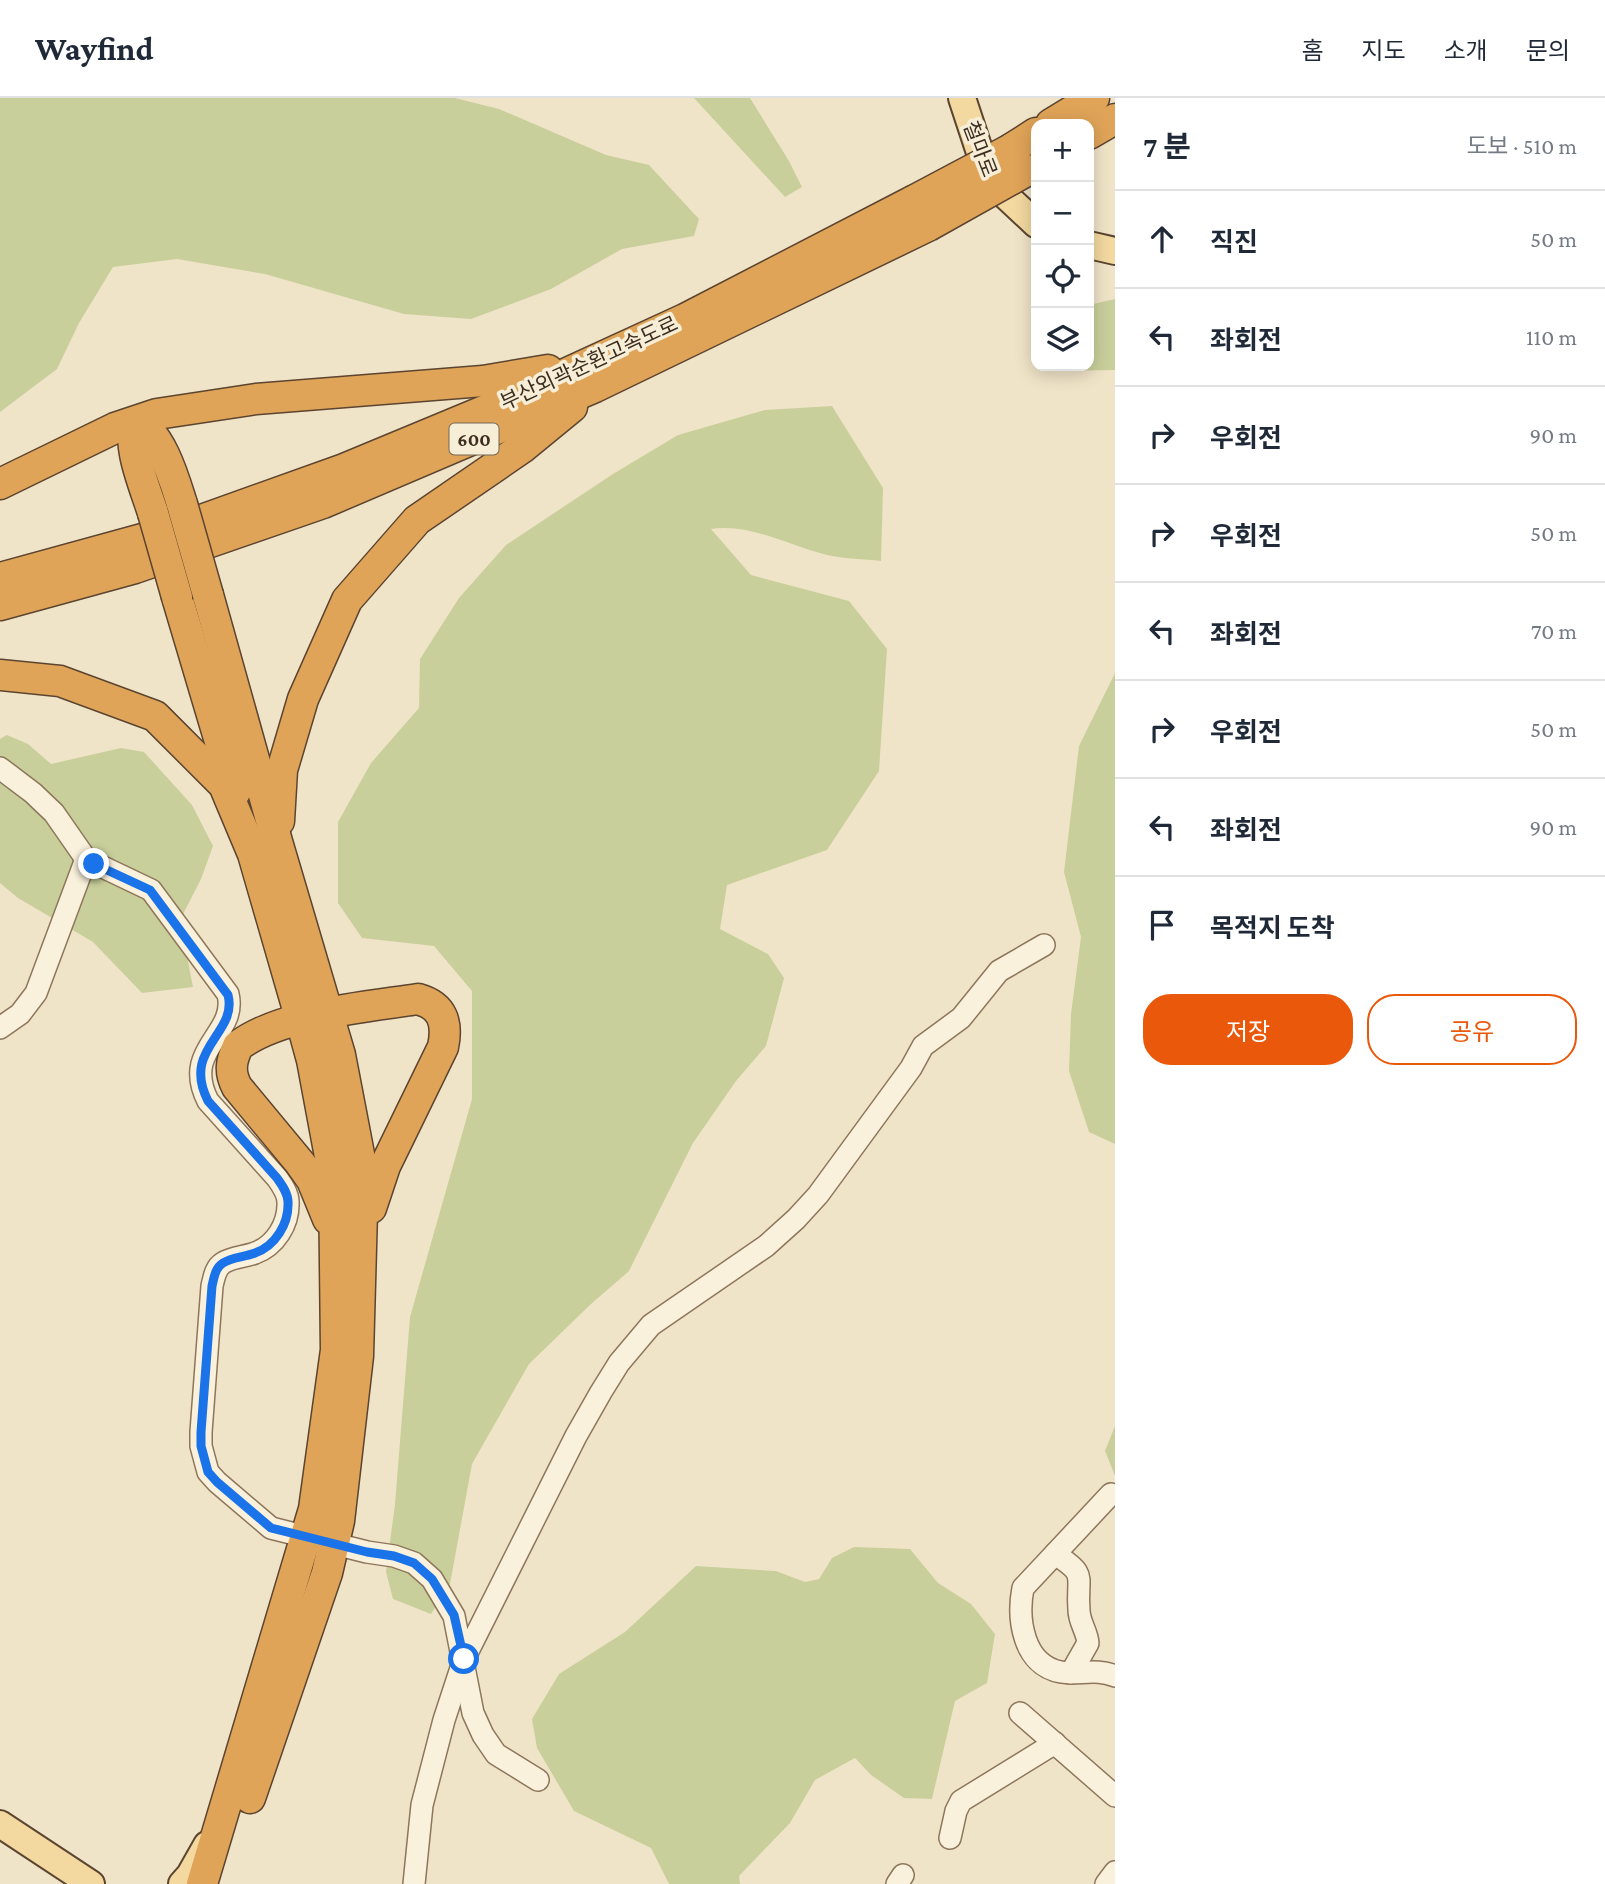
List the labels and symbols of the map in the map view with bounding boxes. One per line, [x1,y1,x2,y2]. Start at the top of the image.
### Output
street label: 철마로 [958,118,1002,180]
street label: 부산외곽순환고속도로 [496,311,682,415]
road number: 600 [449,424,498,454]
route end [78,848,109,879]
route start [448,1643,479,1674]

